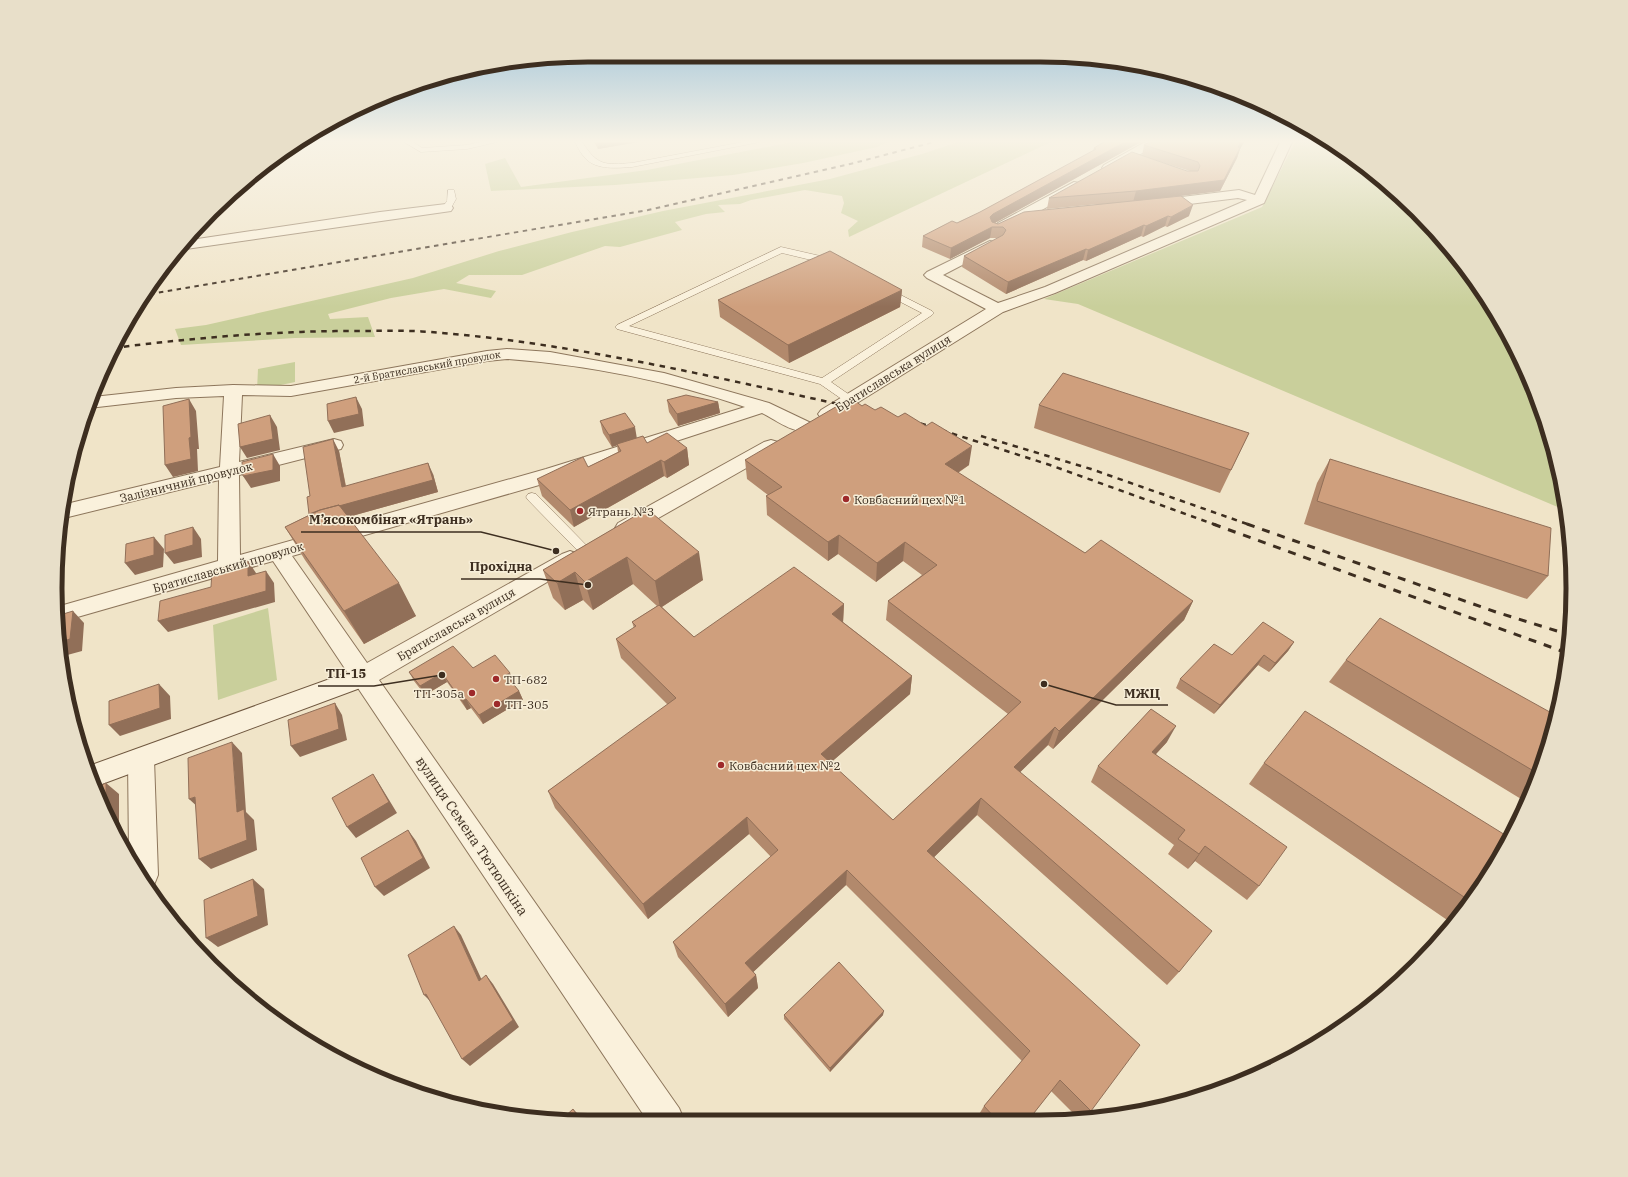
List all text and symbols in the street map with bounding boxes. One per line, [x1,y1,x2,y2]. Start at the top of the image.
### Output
street label: Братиславська вулиця [832,331,954,415]
street label: 2-й Братиславський провулок [353,348,502,386]
street label: Залізничний провулок [118,458,254,506]
place label: Ковбасний цех №1 [854,492,966,507]
marker: Ковбасний цех №1 [841,494,851,504]
place label: Ятрань №3 [588,504,654,519]
marker: Ятрань №3 [575,506,585,516]
callout: М’ясокомбінат «Ятрань» [301,507,481,532]
text: М’ясокомбінат «Ятрань» [309,511,473,528]
street label: Братиславський провулок [151,538,305,596]
callout: Прохідна [461,554,540,579]
text: Прохідна [470,558,533,575]
street label: Братиславська вулиця [394,584,518,664]
callout: ТП-15 [318,661,374,686]
text: ТП-15 [326,665,366,682]
place label: ТП-682 [504,672,548,687]
marker: ТП-682 [491,674,501,684]
callout: МЖЦ [1116,680,1168,705]
text: МЖЦ [1124,685,1161,702]
place label: ТП-305а [414,686,464,701]
marker: ТП-305а [467,688,477,698]
place label: ТП-305 [505,697,549,712]
marker: ТП-305 [492,699,502,709]
street label: вулиця Семена Тютюшкіна [412,753,532,919]
place label: Ковбасний цех №2 [729,758,841,773]
marker: Ковбасний цех №2 [716,760,726,770]

